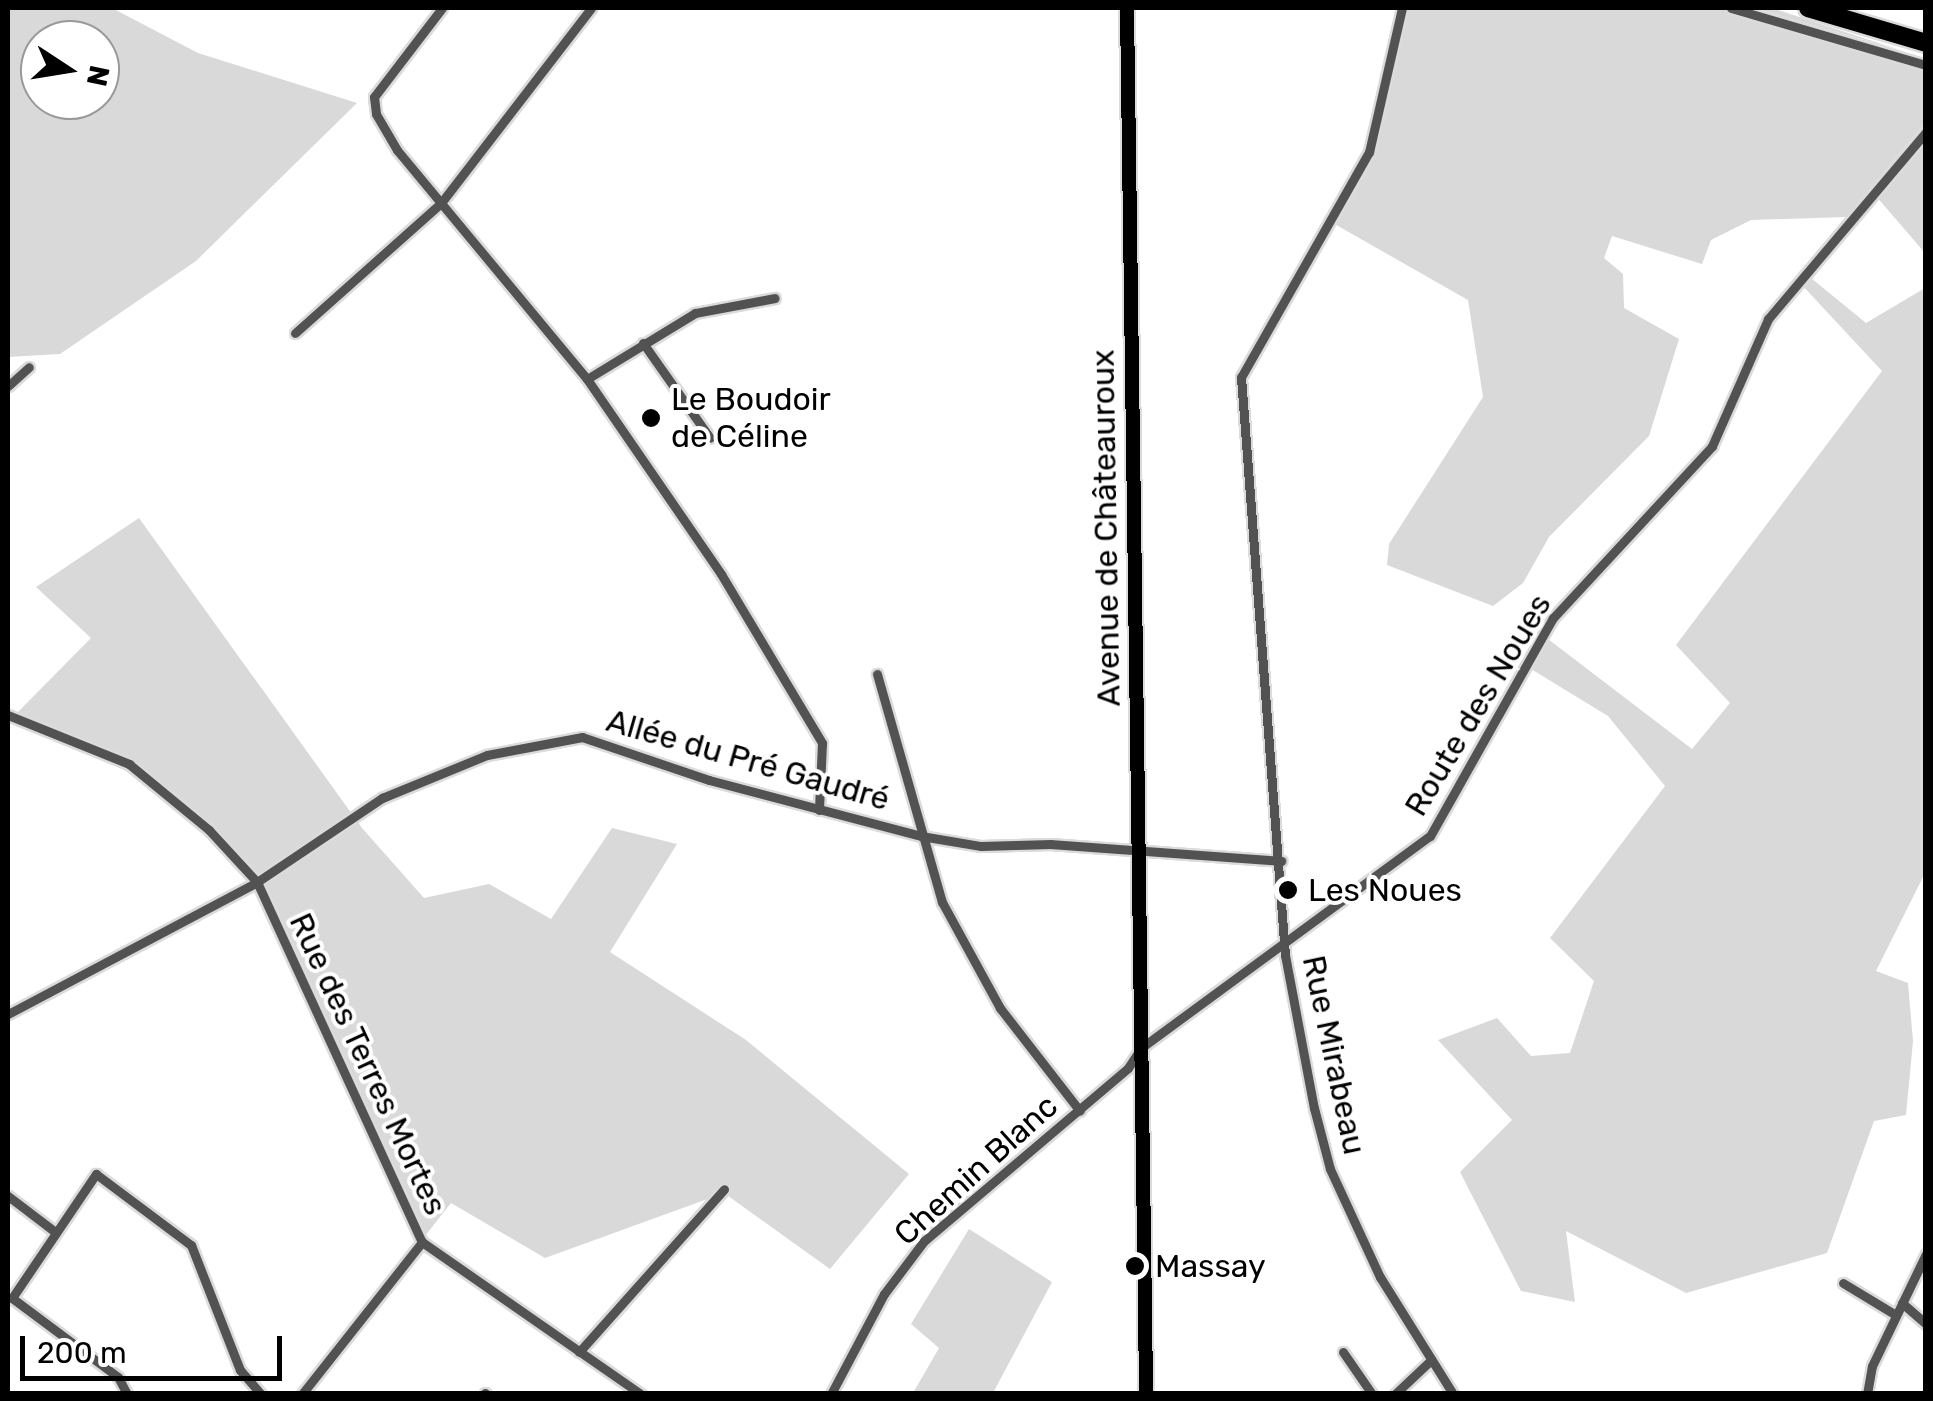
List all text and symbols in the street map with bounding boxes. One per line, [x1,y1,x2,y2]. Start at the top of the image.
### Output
north arrow [20,20,120,120]
text: N [80,63,116,89]
street label: Avenue de Châteauroux [1084,349,1128,707]
place label: Le Boudoir de Céline [671,381,831,456]
marker: Le Boudoir de Céline [640,407,662,429]
street label: Route des Noues [1397,587,1559,823]
street label: Allée du Pré Gaudré [602,701,894,819]
place label: Les Noues [1308,871,1462,909]
marker: Les Noues [1277,879,1299,901]
street label: Rue des Terres Mortes [281,907,455,1221]
street label: Rue Mirabeau [1294,952,1374,1158]
street label: Chemin Blanc [887,1087,1065,1253]
place label: Massay [1155,1247,1266,1285]
marker: Massay [1124,1255,1146,1277]
scale bar [25,1316,288,1378]
text: 200 m [37,1335,127,1371]

